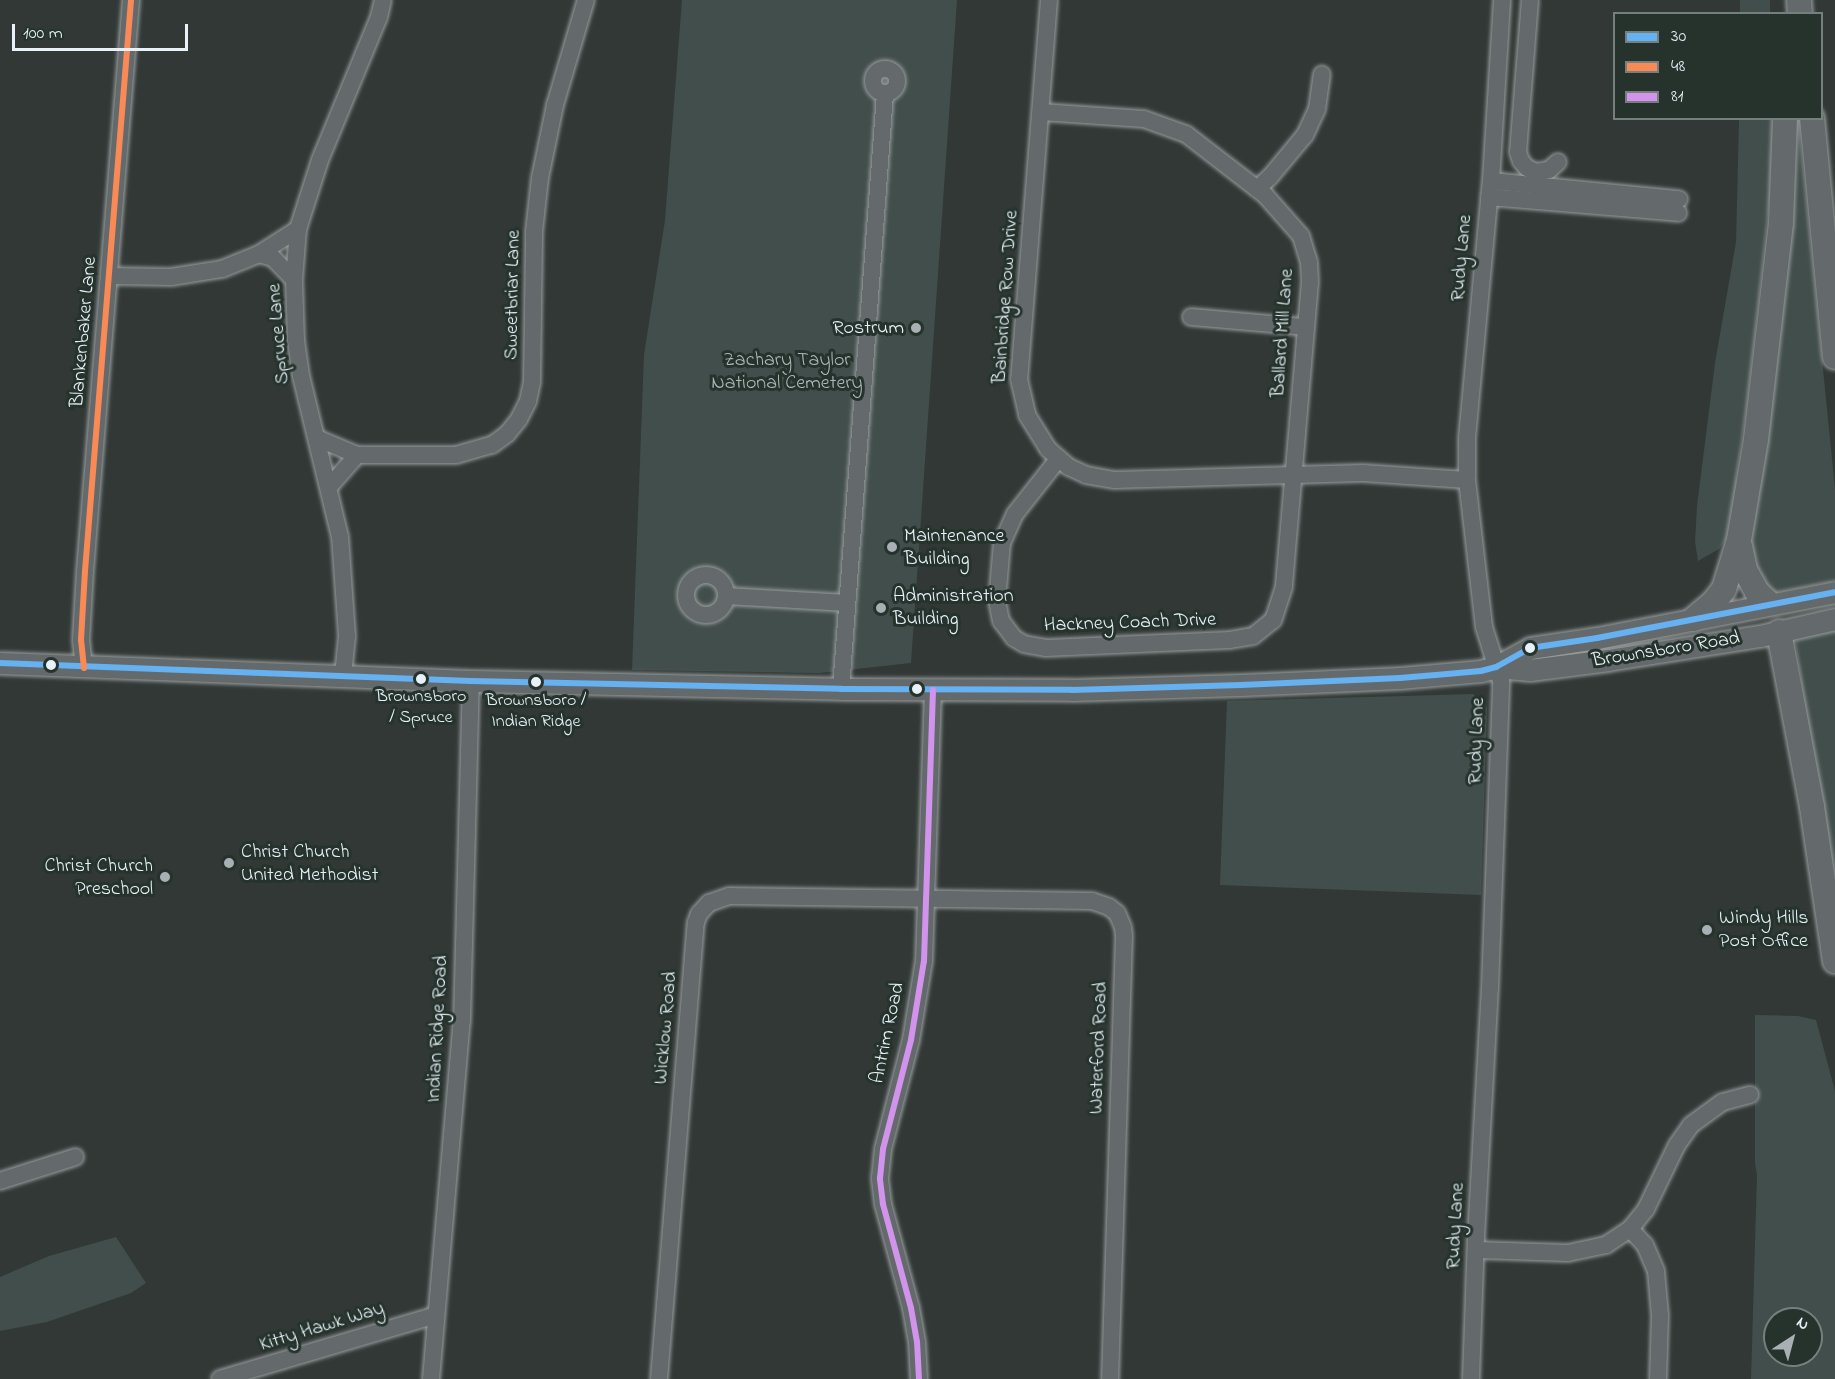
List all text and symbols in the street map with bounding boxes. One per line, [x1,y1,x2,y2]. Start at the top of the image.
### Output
scale bar [15,12,190,50]
legend [1613,12,1823,120]
text: 100 m [23,21,63,47]
text: 30 [1671,24,1686,50]
text: 48 [1671,54,1685,80]
text: 81 [1671,84,1683,110]
street label: Bainbridge Row Drive [988,210,1024,384]
street label: Rudy Lane [1446,214,1478,302]
street label: Sweetbriar Lane [500,230,526,360]
street label: Blankenbaker Lane [65,256,103,408]
street label: Ballard Mill Lane [1267,268,1299,398]
street label: Spruce Lane [263,283,295,385]
place label: Rostrum [833,316,904,340]
marker: Rostrum [909,321,923,335]
park label: Zachary Taylor National Cemetery [711,349,863,396]
place label: Maintenance Building [904,524,1004,571]
marker: Maintenance Building [885,540,899,554]
place label: Administration Building [893,584,1014,631]
marker: Administration Building [874,601,888,615]
street label: Hackney Coach Drive [1043,608,1217,638]
street label: Brownsboro Road [1590,626,1742,674]
unlabelled marker [1524,642,1536,654]
unlabelled marker [45,659,57,671]
marker: Brownsboro / Spruce [415,673,427,685]
marker: Brownsboro / Indian Ridge [530,676,542,688]
unlabelled marker [911,683,923,695]
place label: Brownsboro / Spruce [376,687,466,730]
place label: Brownsboro / Indian Ridge [486,691,586,734]
street label: Rudy Lane [1463,697,1491,785]
place label: Christ Church United Methodist [241,840,378,887]
place label: Christ Church Preschool [44,854,153,901]
marker: Christ Church United Methodist [222,856,236,870]
marker: Christ Church Preschool [158,870,172,884]
place label: Windy Hills Post Office [1719,906,1808,953]
marker: Windy Hills Post Office [1700,923,1714,937]
street label: Indian Ridge Road [422,955,454,1103]
street label: Wicklow Road [649,971,683,1085]
street label: Antrim Road [866,980,910,1086]
street label: Waterford Road [1085,981,1113,1115]
street label: Rudy Lane [1442,1182,1470,1270]
street label: Kitty Hawk Way [257,1297,387,1357]
north arrow [1763,1307,1823,1367]
text: N [1791,1311,1814,1337]

